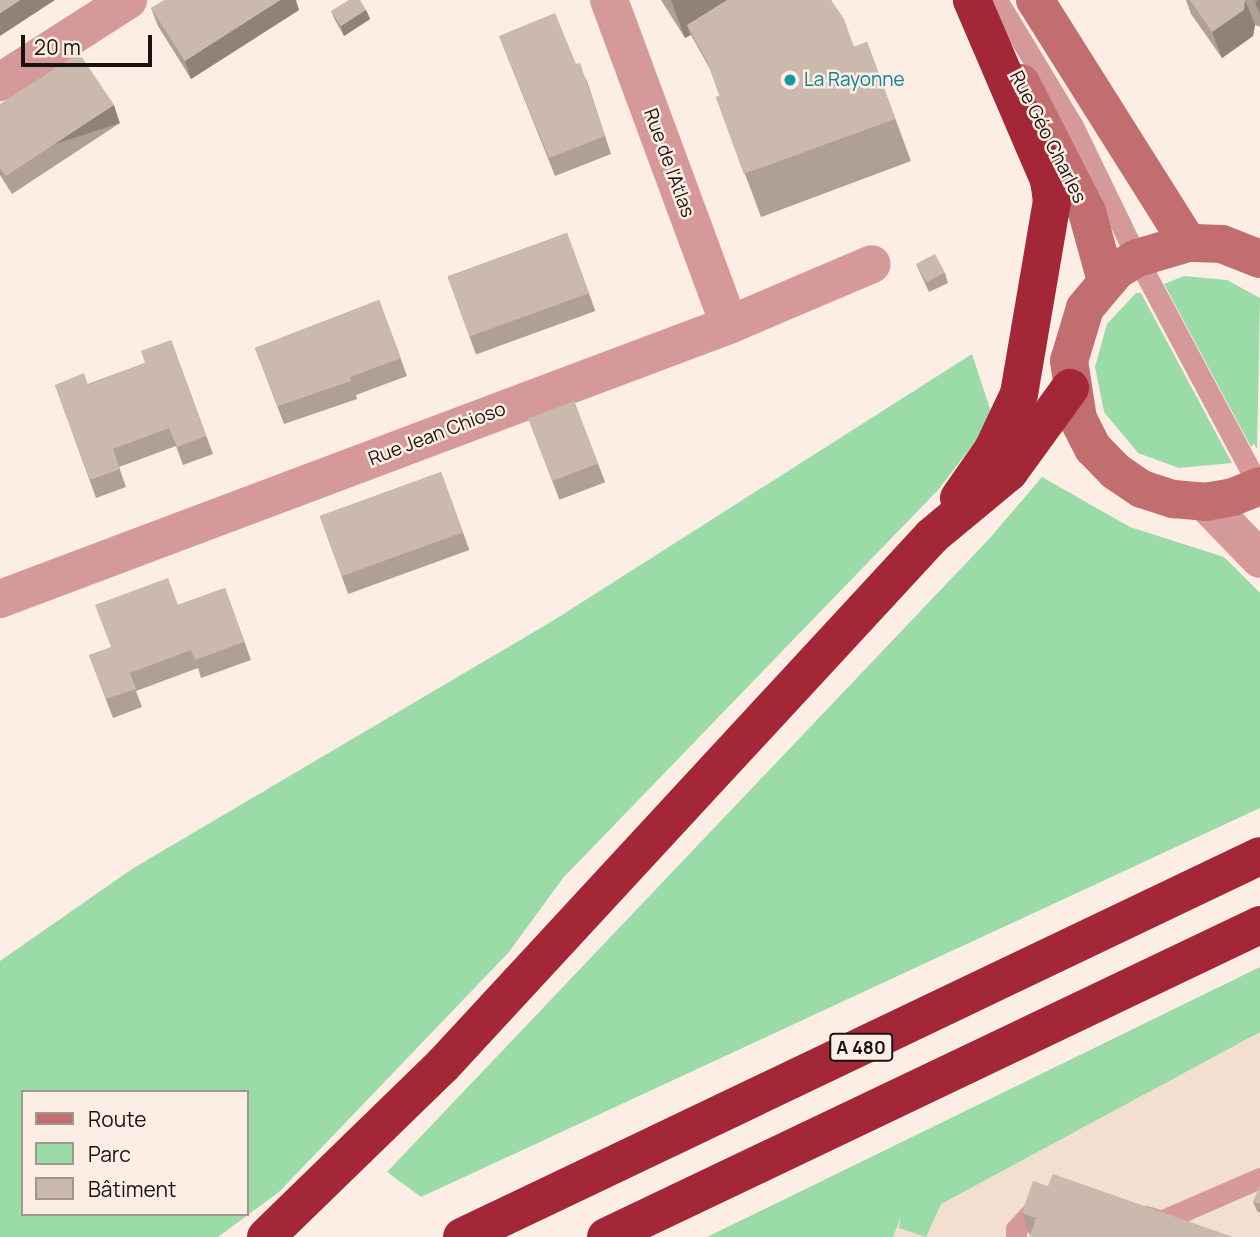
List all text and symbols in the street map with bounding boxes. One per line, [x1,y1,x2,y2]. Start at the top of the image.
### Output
scale bar [24,21,156,65]
text: 20 m [34,33,81,61]
street label: Rue Géo Charles [1005,67,1091,207]
place label: La Rayonne [804,69,905,91]
marker: La Rayonne [782,72,798,88]
street label: Rue de l'Atlas [639,105,699,221]
street label: Rue Jean Chioso [365,397,509,471]
road number: A 480 [828,1032,894,1062]
legend [21,1090,248,1216]
text: Route [88,1105,146,1133]
text: Parc [88,1140,131,1168]
text: Bâtiment [88,1175,176,1203]

